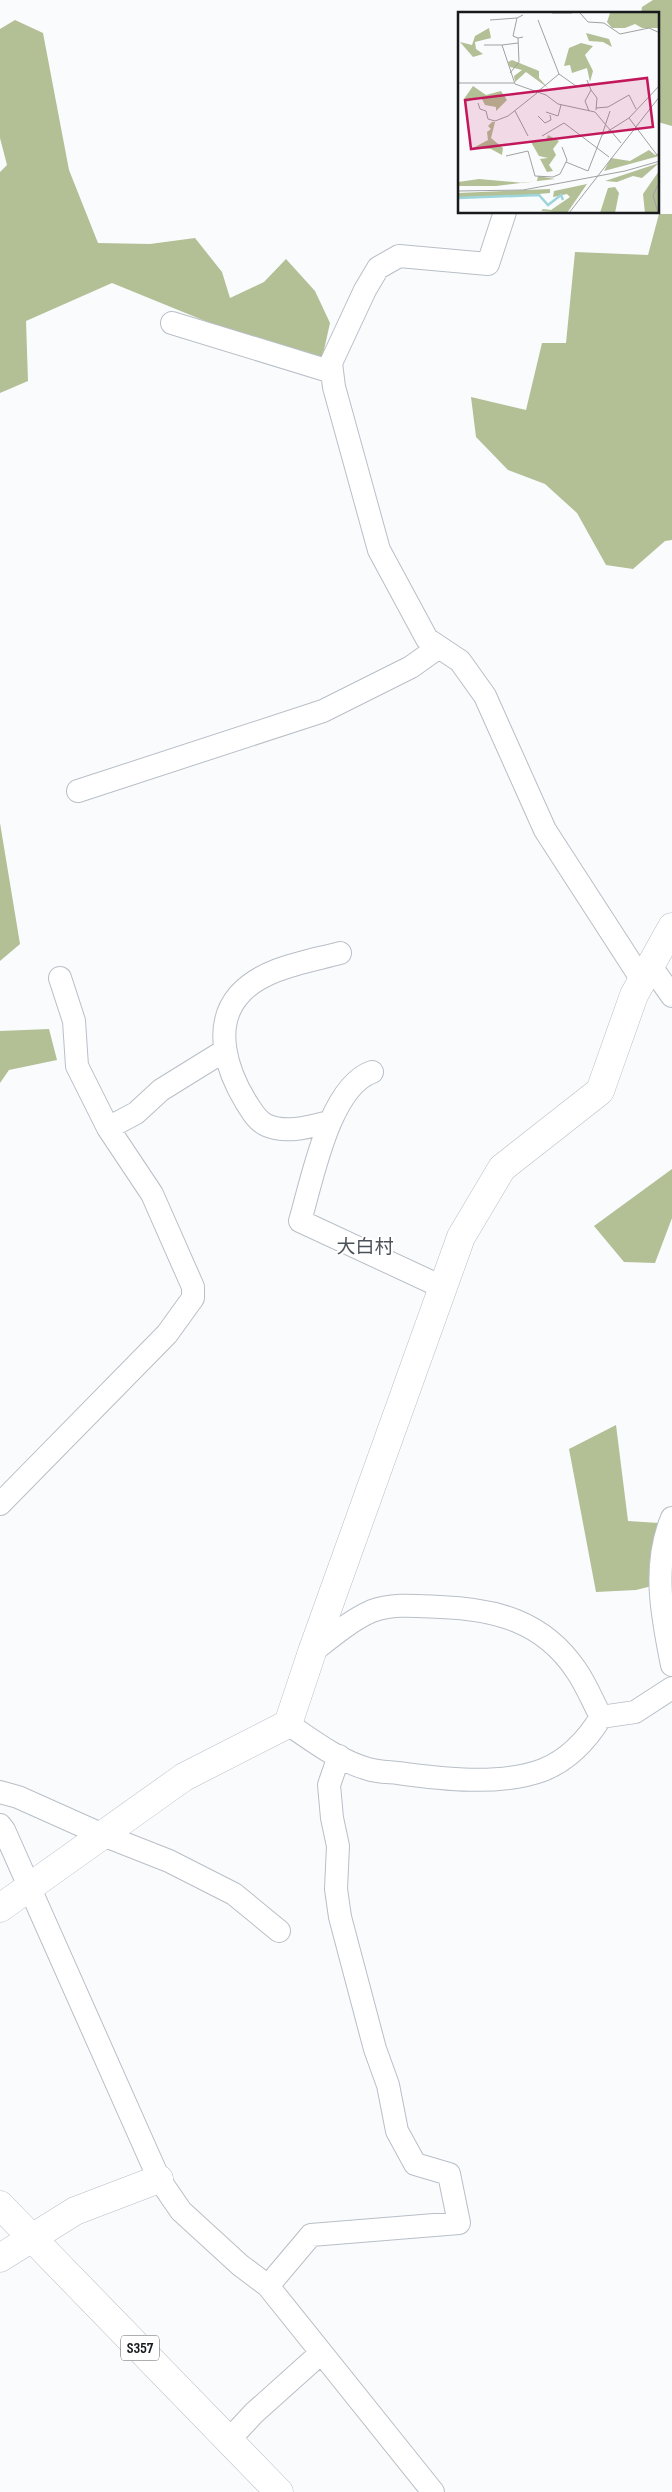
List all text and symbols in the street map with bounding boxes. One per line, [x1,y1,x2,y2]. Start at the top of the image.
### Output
inset map [458,12,660,214]
district label: 大白村 [336,1236,394,1259]
road number: S357 [121,2336,159,2360]

